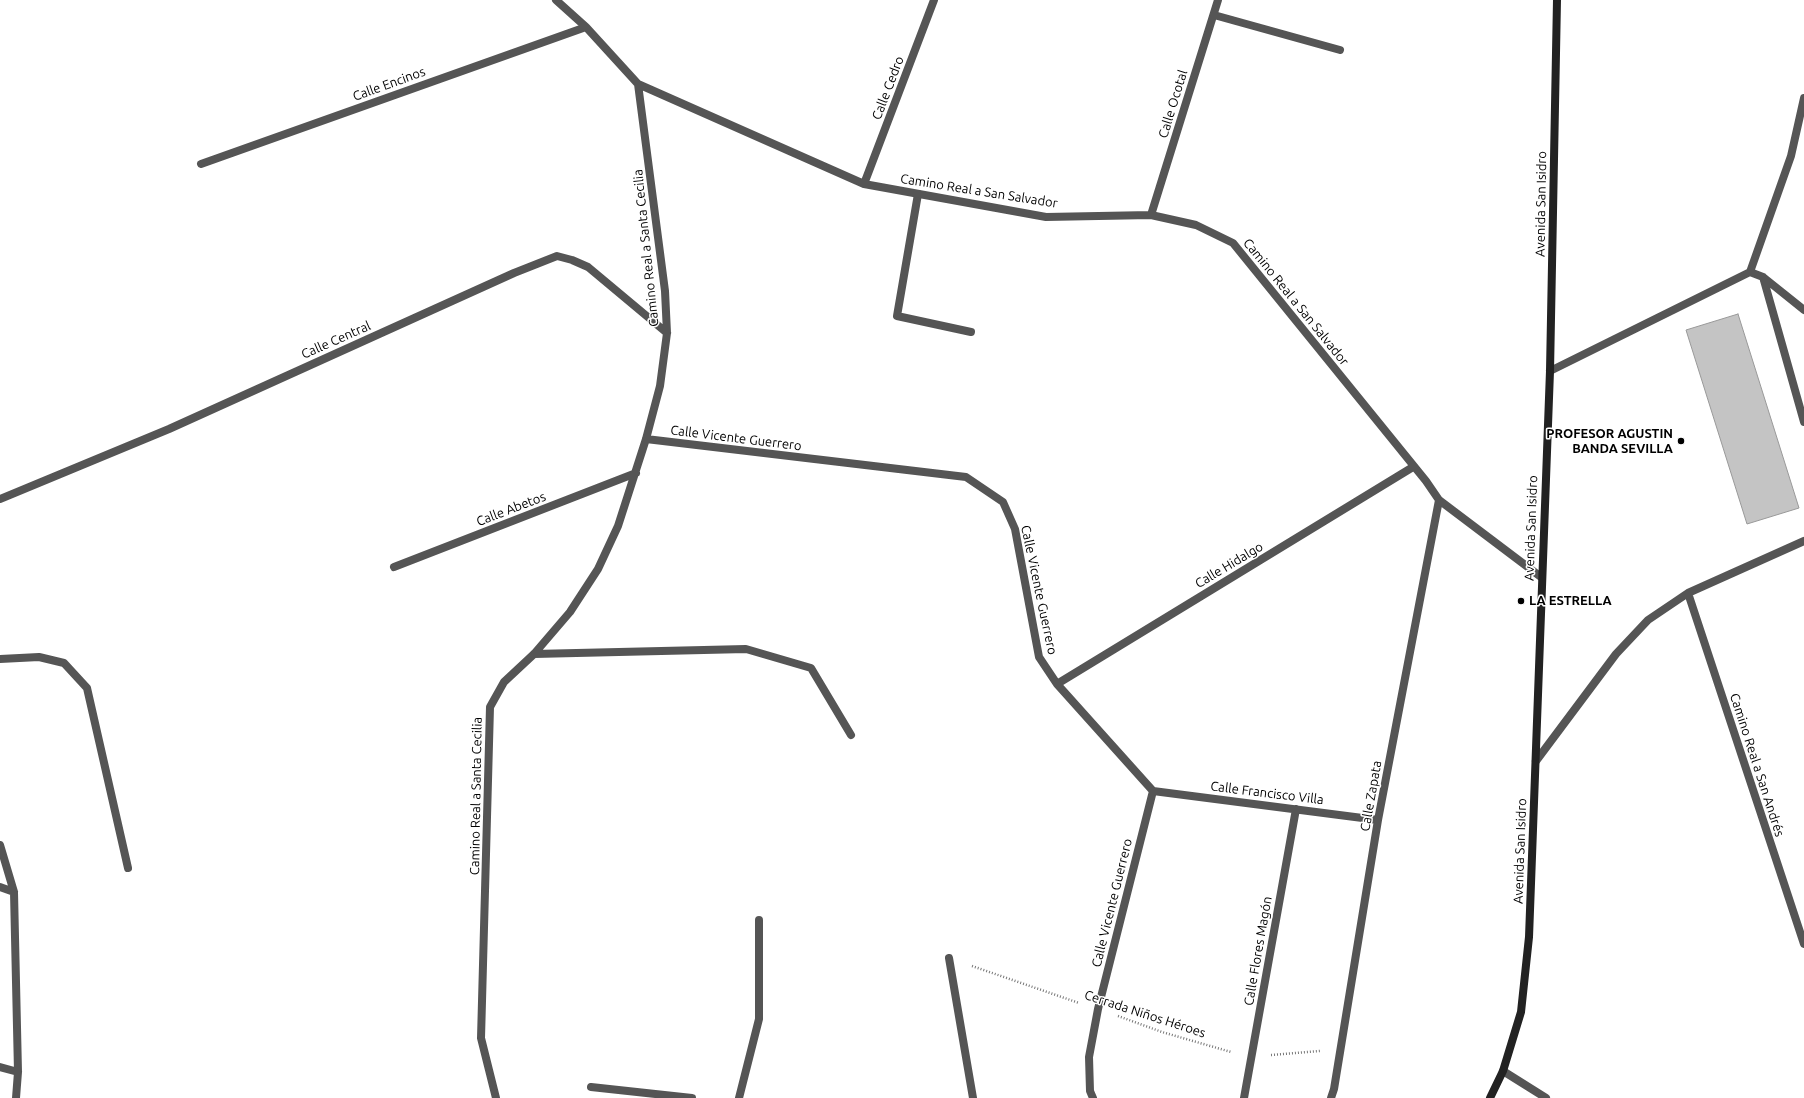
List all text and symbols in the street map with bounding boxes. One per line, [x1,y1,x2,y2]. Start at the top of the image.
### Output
street label: Calle Cedro [869,54,907,122]
street label: Calle Encinos [351,64,427,104]
street label: Calle Ocotal [1155,68,1191,140]
street label: Avenida San Isidro [1532,151,1550,257]
street label: Camino Real a Santa Cecilia [630,168,662,328]
street label: Camino Real a San Salvador [899,171,1059,211]
street label: Camino Real a San Salvador [1240,235,1352,369]
street label: Calle Central [299,318,373,362]
street label: Calle Vicente Guerrero [670,422,802,454]
place label: PROFESOR AGUSTIN BANDA SEVILLA [1546,426,1673,457]
marker: PROFESOR AGUSTIN BANDA SEVILLA [1676,436,1686,446]
street label: Avenida San Isidro [1521,475,1541,581]
street label: Calle Abetos [474,489,548,529]
street label: Calle Vicente Guerrero [1018,524,1060,656]
street label: Calle Hidalgo [1192,539,1266,591]
place label: LA ESTRELLA [1529,593,1612,609]
marker: LA ESTRELLA [1516,596,1526,606]
street label: Camino Real a San Andrés [1726,691,1788,839]
street label: Camino Real a Santa Cecilia [467,717,485,875]
street label: Calle Zapata [1357,759,1385,833]
street label: Calle Francisco Villa [1209,778,1325,808]
street label: Avenida San Isidro [1510,798,1530,904]
street label: Calle Vicente Guerrero [1088,837,1136,969]
street label: Calle Flores Magón [1241,895,1275,1007]
street label: Cerrada Niños Héroes [1082,987,1208,1041]

